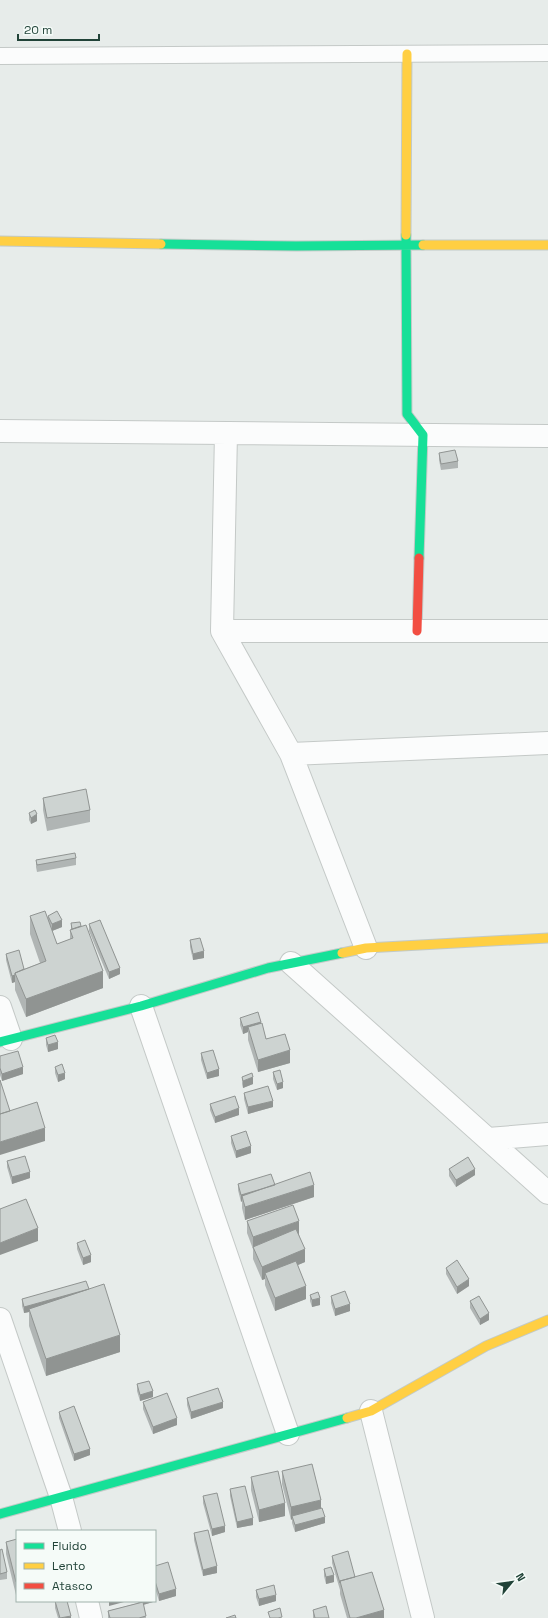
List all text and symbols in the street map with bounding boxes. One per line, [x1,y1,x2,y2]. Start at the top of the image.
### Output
scale bar [18,16,99,42]
text: 20 m [24,22,52,38]
legend [16,1530,156,1602]
text: Fluido [52,1538,87,1554]
text: Lento [52,1558,86,1574]
north arrow [492,1562,532,1602]
text: N [513,1571,529,1584]
text: Atasco [52,1578,93,1594]

